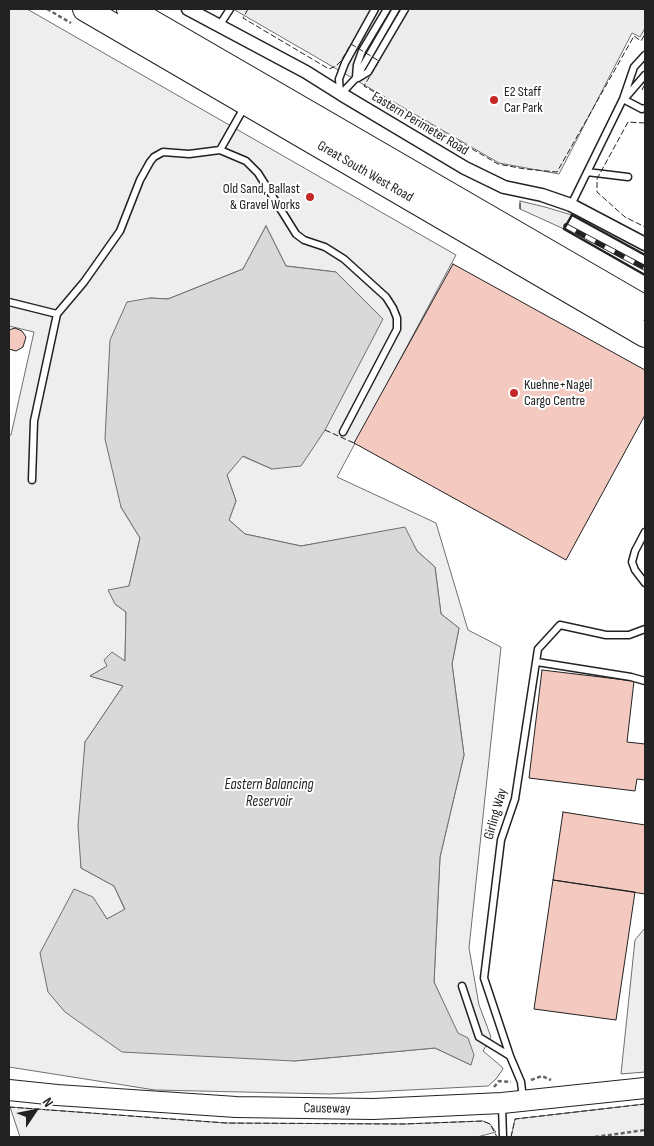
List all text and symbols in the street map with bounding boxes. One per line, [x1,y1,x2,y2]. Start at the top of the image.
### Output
place label: E2 Staff Car Park [504,84,543,116]
street label: Eastern Perimeter Road [368,88,472,160]
marker: E2 Staff Car Park [488,94,500,106]
street label: Great South West Road [314,138,416,206]
place label: Old Sand, Ballast & Gravel Works [223,181,300,213]
marker: Old Sand, Ballast & Gravel Works [304,191,316,203]
place label: Kuehne+Nagel Cargo Centre [524,377,592,410]
marker: Kuehne+Nagel Cargo Centre [508,387,520,399]
water label: Eastern Balancing Reservoir [224,776,314,811]
street label: Girling Way [481,787,511,841]
north arrow [10,1086,60,1136]
text: N [39,1094,57,1110]
street label: Causeway [303,1100,351,1118]

